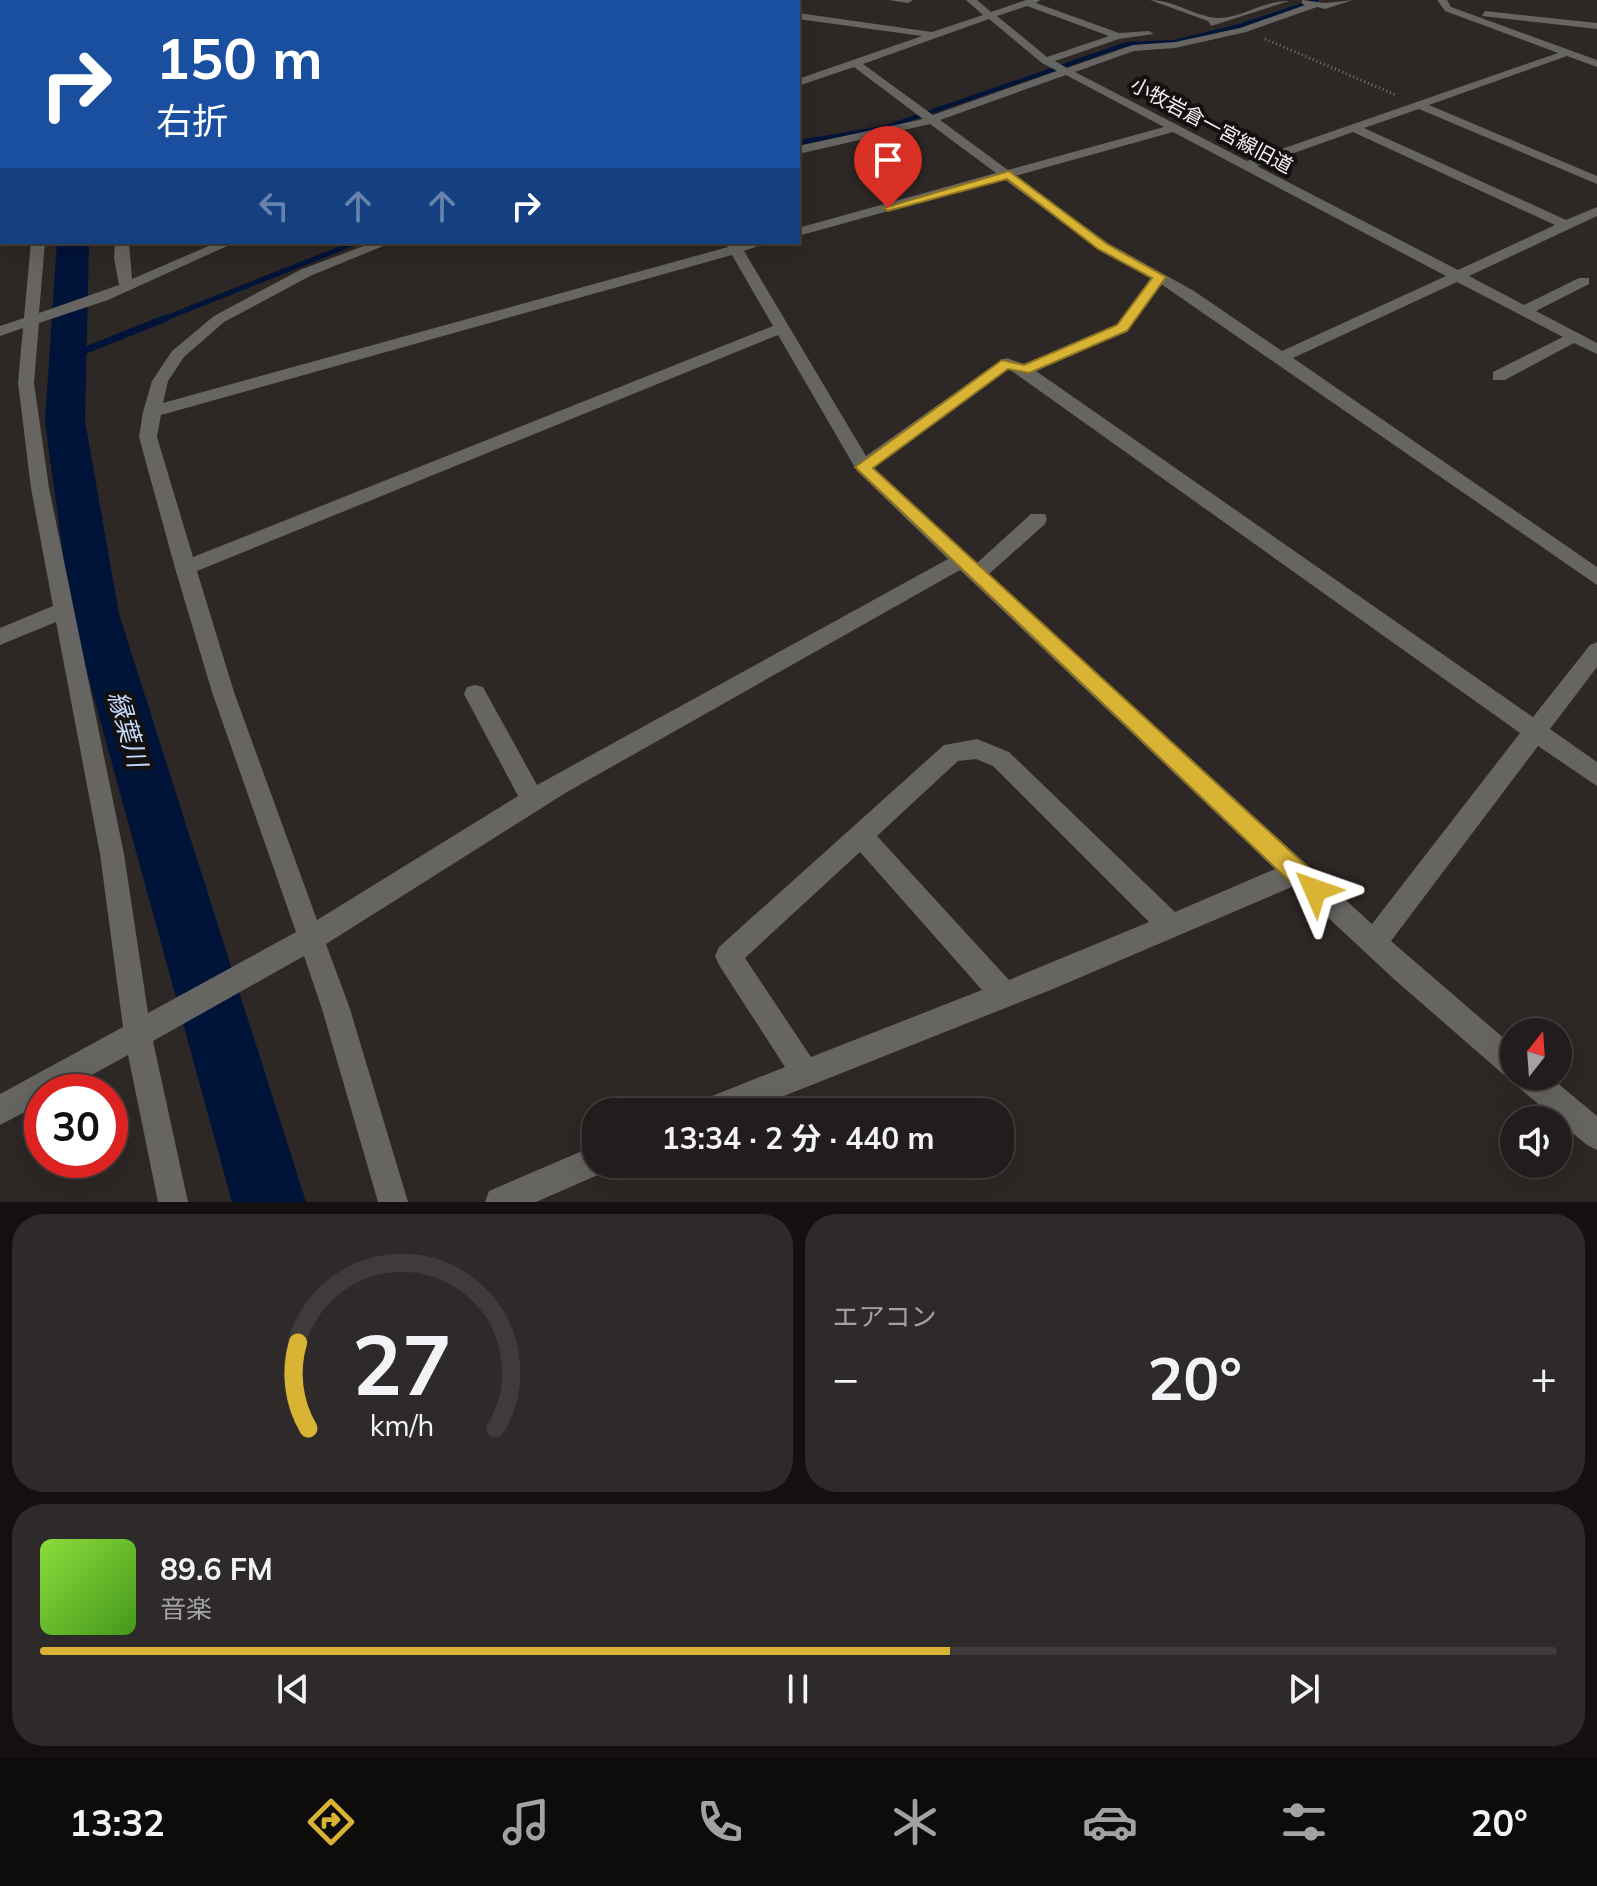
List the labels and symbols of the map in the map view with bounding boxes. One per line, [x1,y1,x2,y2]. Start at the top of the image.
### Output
street label: 小牧岩倉一宮線旧道 [1127,72,1297,178]
pin [854,126,922,208]
water label: 縁葉川 [101,687,155,774]
position arrow [1273,848,1357,932]
north arrow [1500,1018,1572,1090]
speed limit sign: 30 [24,1074,128,1178]

